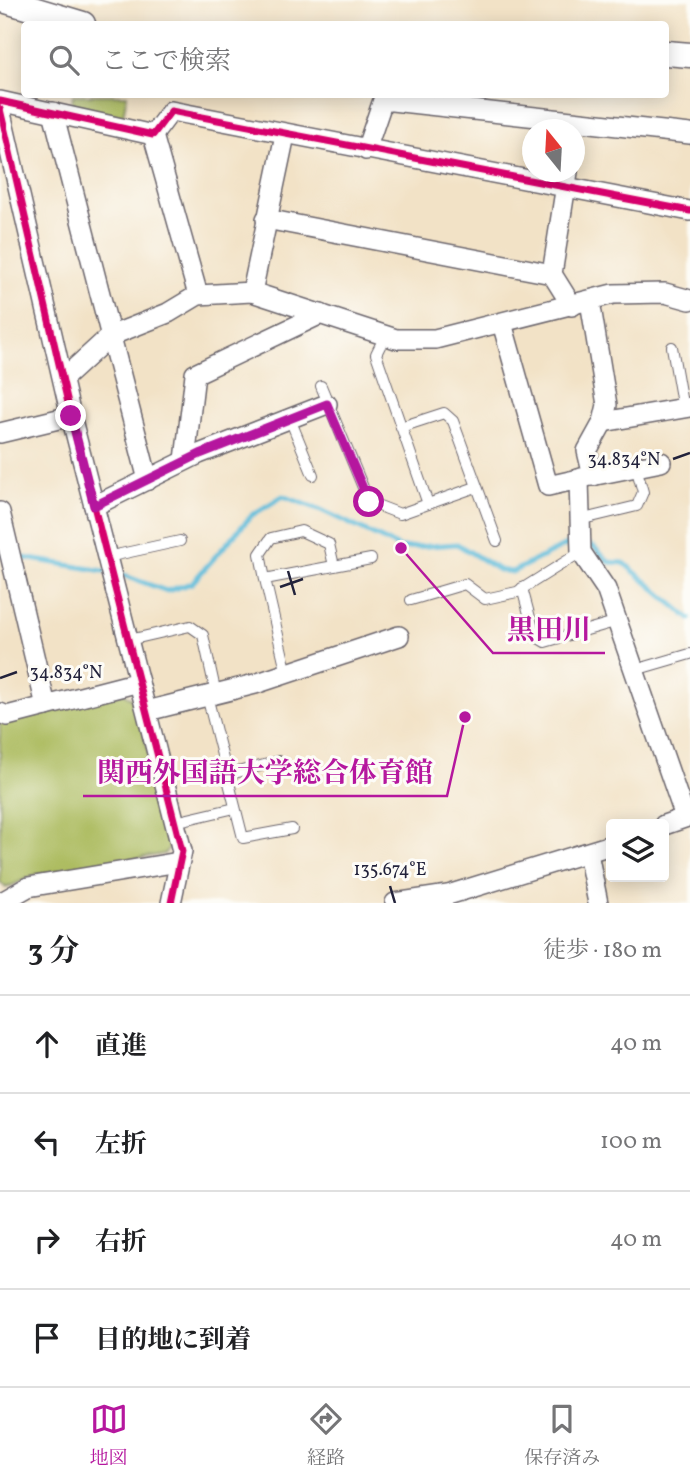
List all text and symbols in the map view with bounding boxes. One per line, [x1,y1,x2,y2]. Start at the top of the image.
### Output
search box [21,21,669,98]
icon: search [45,41,83,79]
text: ここで検索 [101,44,231,80]
north arrow [522,119,585,182]
route end [55,400,86,431]
text: 34.834°N [588,448,660,473]
route start [353,486,384,517]
callout: 黒田川 [493,604,605,653]
text: 黒田川 [507,612,591,651]
text: 34.834°N [30,661,102,686]
callout: 関西外国語大学総合体育館 [83,747,447,796]
text: 関西外国語大学総合体育館 [97,755,433,794]
map controls [606,819,669,882]
button: layers [606,819,669,882]
text: 135.674°E [354,858,427,883]
text: 3 分 [28,931,79,973]
text: 徒歩 · 180 m [543,935,662,967]
icon: ahead [28,1025,66,1063]
text: 40 m [610,1028,662,1060]
text: 直進 [95,1029,147,1065]
icon: left [28,1123,66,1161]
text: 100 m [600,1126,662,1158]
text: 左折 [95,1127,147,1163]
icon: right [28,1221,66,1259]
text: 40 m [610,1224,662,1256]
text: 右折 [95,1225,147,1261]
icon: arrive [28,1319,66,1357]
text: 目的地に到着 [95,1323,251,1359]
tab: 地図 [90,1400,128,1472]
tab: 経路 [307,1400,345,1472]
tab: 保存済み [524,1400,600,1472]

